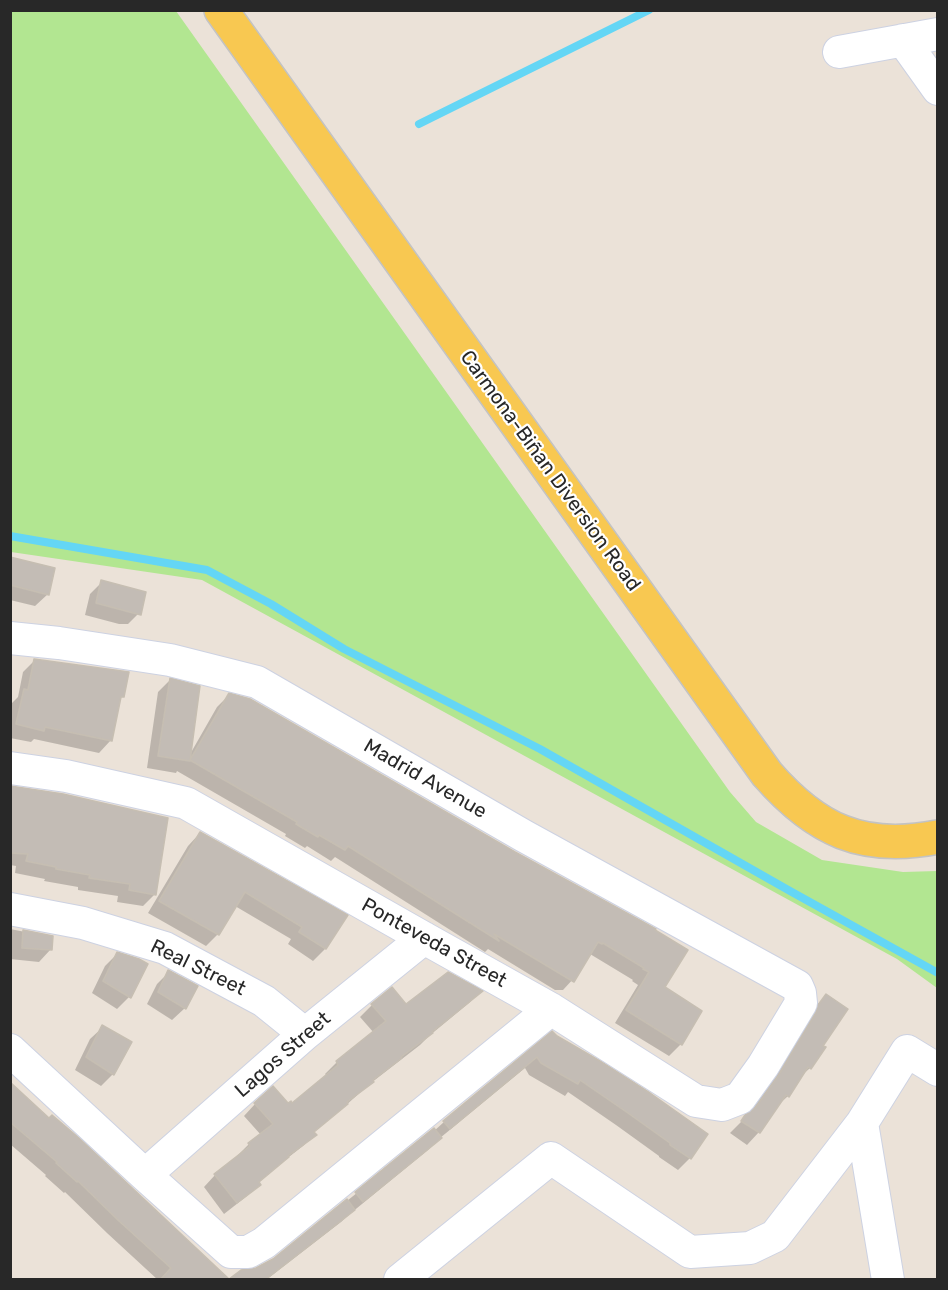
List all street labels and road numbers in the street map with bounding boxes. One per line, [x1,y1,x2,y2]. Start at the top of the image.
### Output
street label: Carmona-Biñan Diversion Road [455,346,645,596]
street label: Madrid Avenue [359,734,491,824]
street label: Ponteveda Street [357,893,511,993]
street label: Real Street [147,935,249,1001]
street label: Lagos Street [230,1007,336,1103]

